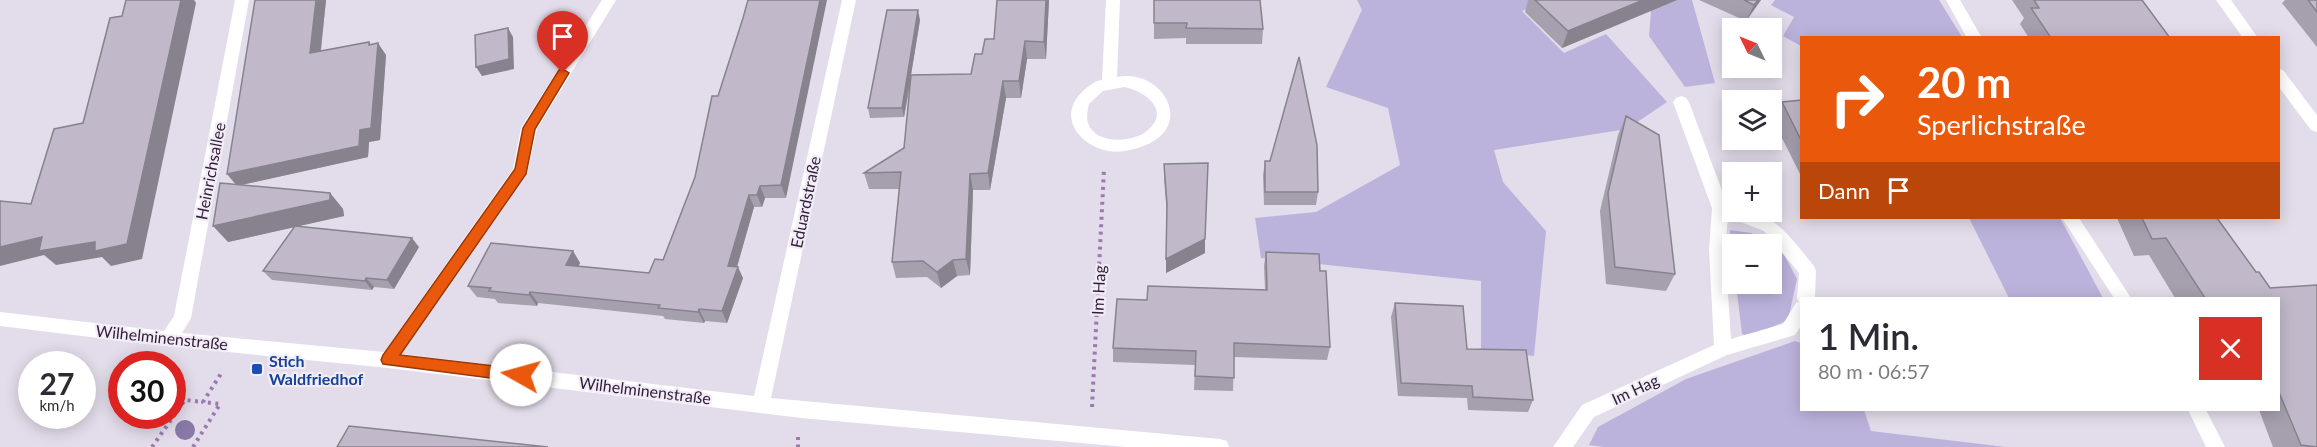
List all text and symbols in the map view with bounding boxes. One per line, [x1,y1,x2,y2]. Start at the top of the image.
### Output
pin [537,11,588,73]
north arrow [1722,18,1782,78]
map controls [1722,18,1782,294]
icon: arrive [546,20,579,53]
text: 20 m [1917,57,2011,107]
icon: right [1818,60,1896,138]
button: layers [1722,90,1782,150]
text: Sperlichstraße [1917,108,2086,141]
street label: Heinrichsallee [191,121,229,221]
street label: Eduardstraße [786,154,824,250]
button: + [1722,162,1782,222]
icon: arrive [1882,174,1915,207]
text: Dann [1818,177,1870,204]
button: − [1722,234,1782,294]
street label: Im Hag [1087,265,1109,315]
text: 1 Min. [1818,314,1919,358]
button: close [2199,317,2262,380]
street label: Wilhelminenstraße [95,321,229,353]
position arrow [489,343,553,407]
speed limit sign: 30 [108,351,186,429]
place label: Stich Waldfriedhof [269,351,363,388]
text: 80 m · 06:57 [1818,359,1930,383]
marker: Stich Waldfriedhof [250,362,264,376]
text: 27 [40,365,74,401]
street label: Im Hag [1608,370,1662,408]
street label: Wilhelminenstraße [578,372,712,408]
text: km/h [39,396,75,414]

